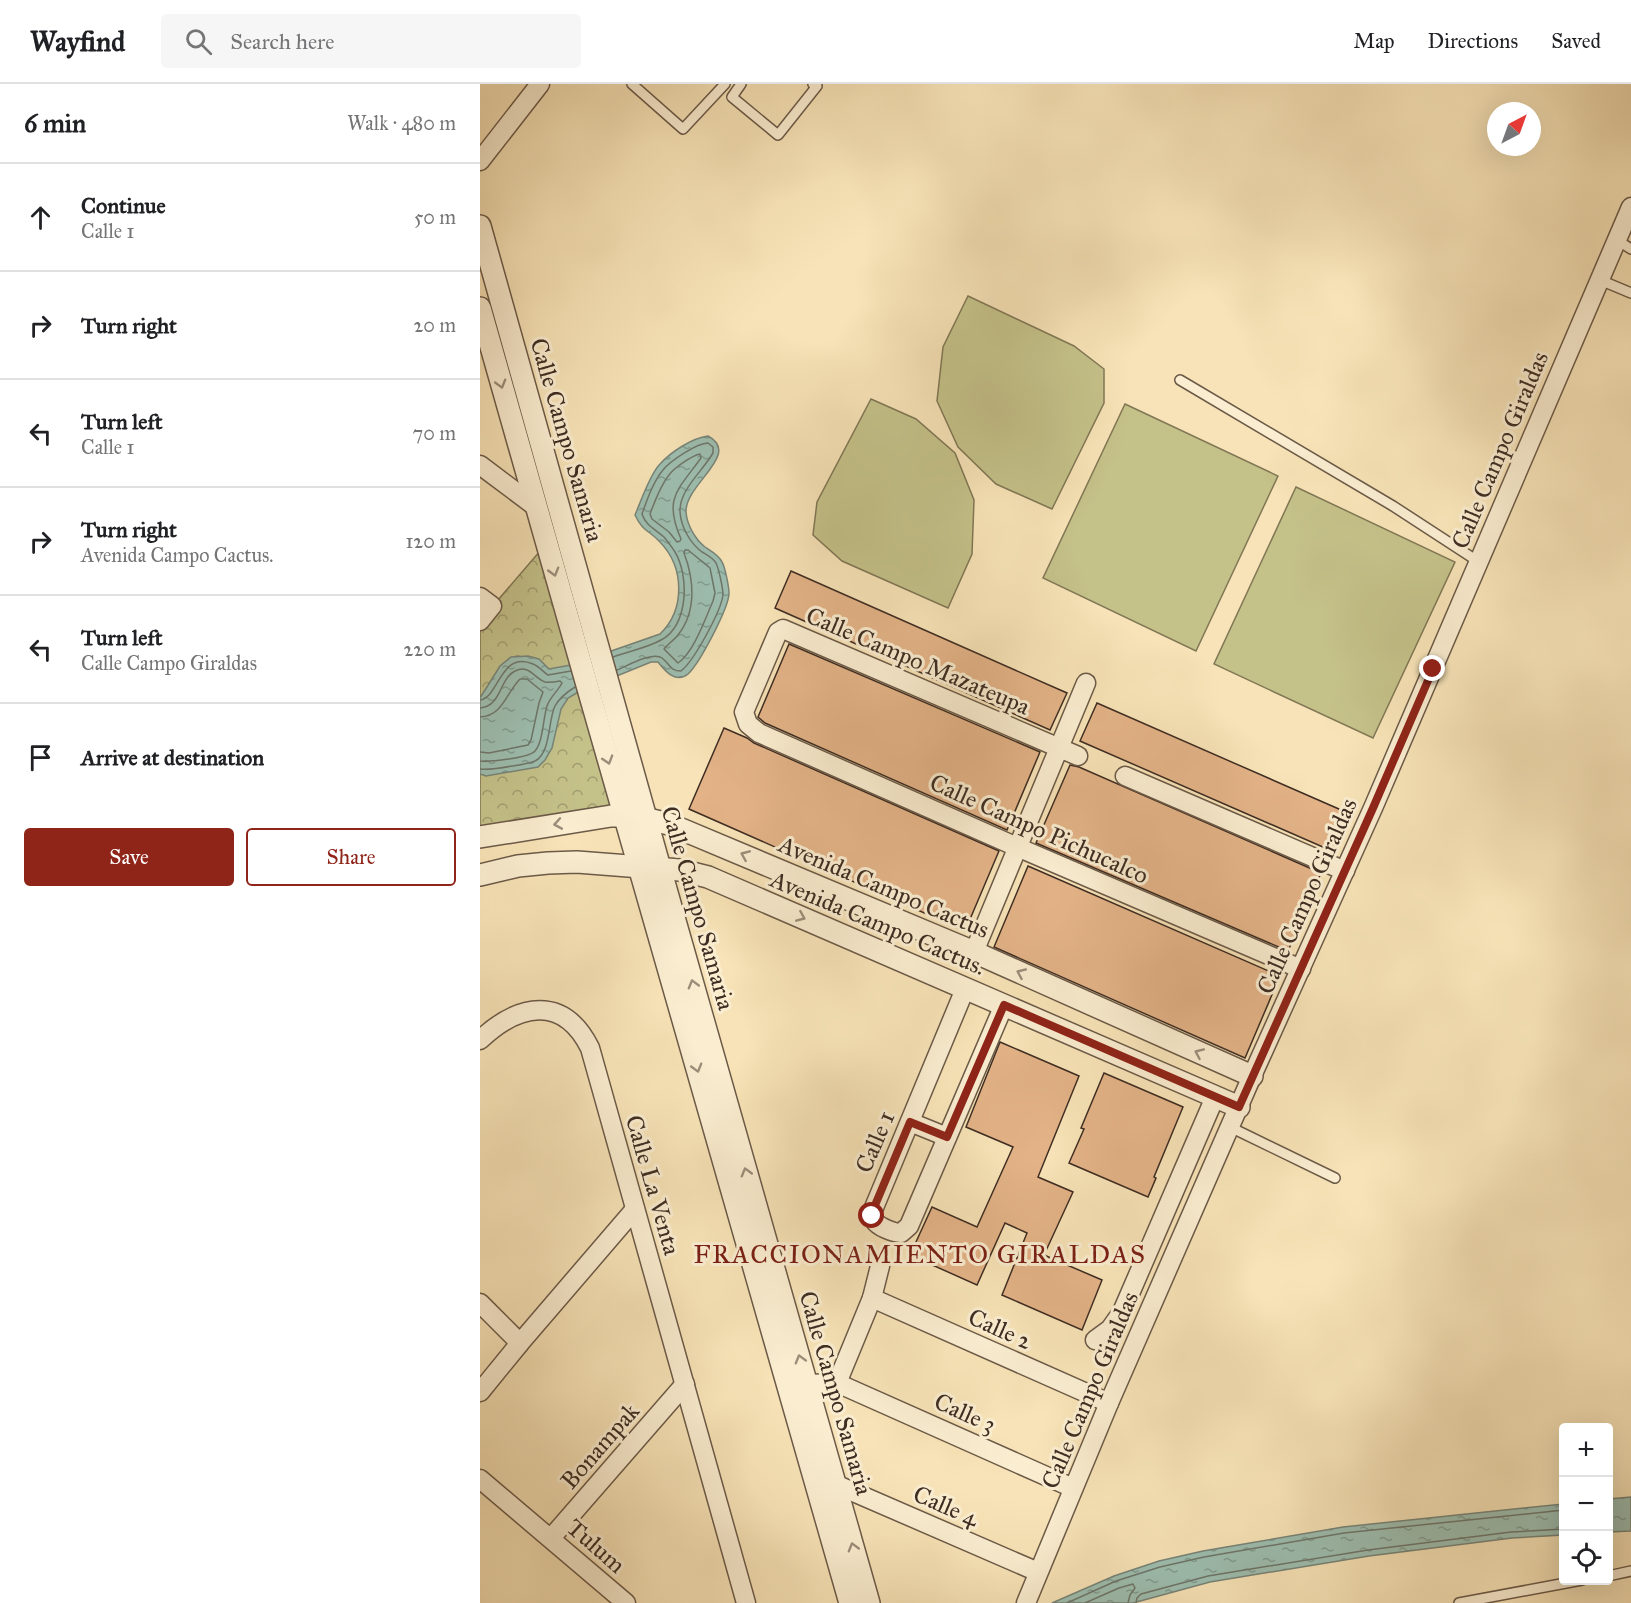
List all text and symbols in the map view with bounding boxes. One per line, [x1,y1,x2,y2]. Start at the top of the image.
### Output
search box [161,14,581,68]
text: Wayfind [30,24,125,59]
icon: search [182,25,215,58]
text: Search here [230,28,334,55]
text: Map [1354,28,1395,54]
text: Directions [1428,28,1518,54]
text: Saved [1551,28,1601,54]
north arrow [1487,102,1541,156]
text: 6 min [24,107,86,139]
text: Walk · 480 m [347,111,456,135]
text: Continue [81,192,166,219]
icon: ahead [24,201,57,234]
text: 50 m [414,205,456,229]
text: Calle 1 [81,219,134,243]
icon: right [24,309,57,342]
text: Turn right [81,312,177,339]
text: 20 m [413,313,456,337]
street label: Calle Campo Samaria [524,335,611,546]
street label: Calle Campo Giraldas [1445,347,1555,553]
one-way arrow [494,379,507,389]
text: Turn left [81,408,163,435]
icon: left [24,417,57,450]
text: 70 m [413,421,456,445]
text: Calle 1 [81,435,134,459]
text: Turn right [81,516,177,543]
icon: right [24,525,57,558]
text: 120 m [405,529,456,553]
text: Avenida Campo Cactus. [81,543,274,567]
one-way arrow [547,566,559,577]
street label: Calle Campo Mazateupa [802,600,1035,722]
text: Turn left [81,624,163,651]
icon: left [24,633,57,666]
text: 220 m [404,637,456,661]
text: Calle Campo Giraldas [81,651,257,675]
route end [1419,655,1445,681]
icon: arrive [24,741,57,774]
text: Arrive at destination [81,744,264,771]
one-way arrow [601,754,613,765]
street label: Calle Campo Pichucalco [925,767,1153,891]
street label: Calle Campo Giraldas [1250,793,1364,999]
street label: Calle Campo Samaria [655,803,742,1014]
one-way arrow [553,817,563,830]
button: Save [24,828,234,886]
button: Share [246,828,456,886]
street label: Avenida Campo Cactus [773,829,994,945]
one-way arrow [740,850,751,862]
street label: Avenida Campo Cactus. [765,864,990,982]
one-way arrow [795,910,806,922]
one-way arrow [1016,969,1027,981]
one-way arrow [688,979,700,990]
one-way arrow [1194,1048,1205,1060]
one-way arrow [690,1062,702,1073]
street label: Calle 1 [849,1107,901,1177]
street label: Calle La Venta [619,1112,688,1259]
one-way arrow [741,1167,753,1177]
route start [858,1202,884,1228]
district label: FRACCIONAMIENTO GIRALDAS [694,1238,1146,1270]
street label: Calle Campo Giraldas [1035,1287,1145,1493]
street label: Calle Campo Samaria [793,1288,880,1499]
street label: Calle 2 [964,1302,1037,1356]
one-way arrow [795,1354,807,1365]
street label: Calle 3 [930,1386,1000,1440]
street label: Bonampak [554,1396,646,1495]
map controls [1559,1423,1613,1585]
button: + [1559,1423,1613,1477]
button: − [1559,1477,1613,1531]
street label: Calle 4 [909,1479,984,1533]
street label: Tulum [560,1512,632,1580]
button: locate [1559,1531,1613,1585]
one-way arrow [848,1542,860,1553]

